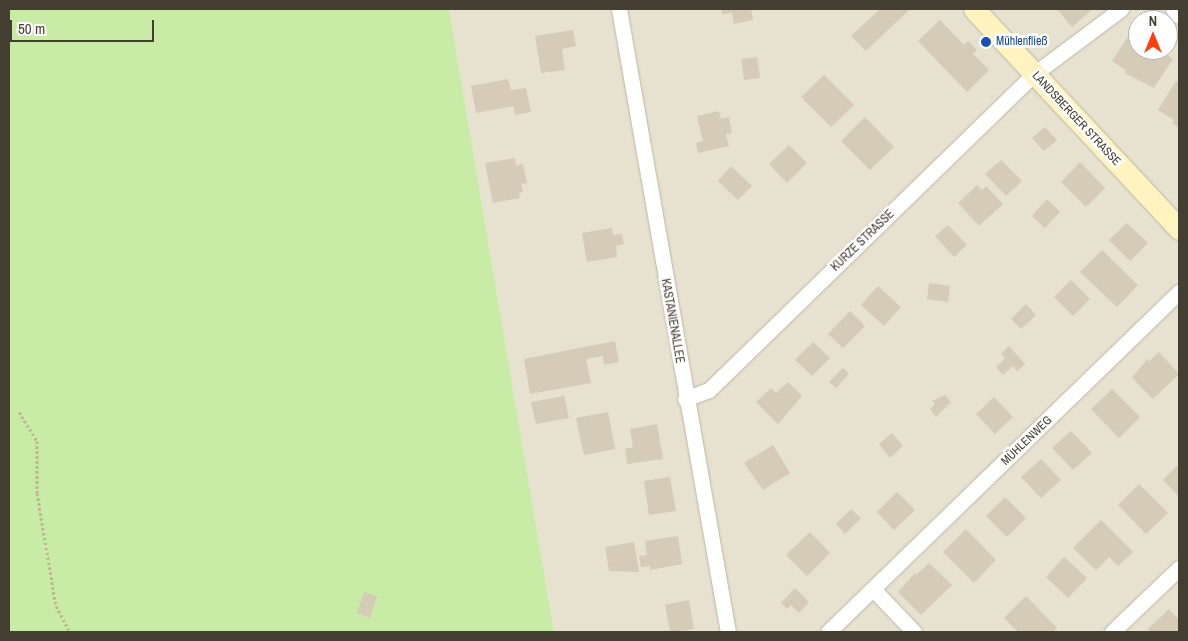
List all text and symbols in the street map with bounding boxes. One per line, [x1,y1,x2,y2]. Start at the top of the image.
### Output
scale bar [12,10,156,42]
north arrow [1128,10,1178,60]
text: N [1149,12,1157,30]
text: 50 m [18,18,45,39]
place label: Mühlenfließ [996,35,1047,49]
marker: Mühlenfließ [980,36,992,48]
street label: LANDSBERGER STRASSE [1029,69,1123,169]
street label: KURZE STRASSE [828,207,898,275]
street label: KASTANIENALLEE [657,278,687,364]
street label: MÜHLENWEG [999,413,1055,469]

